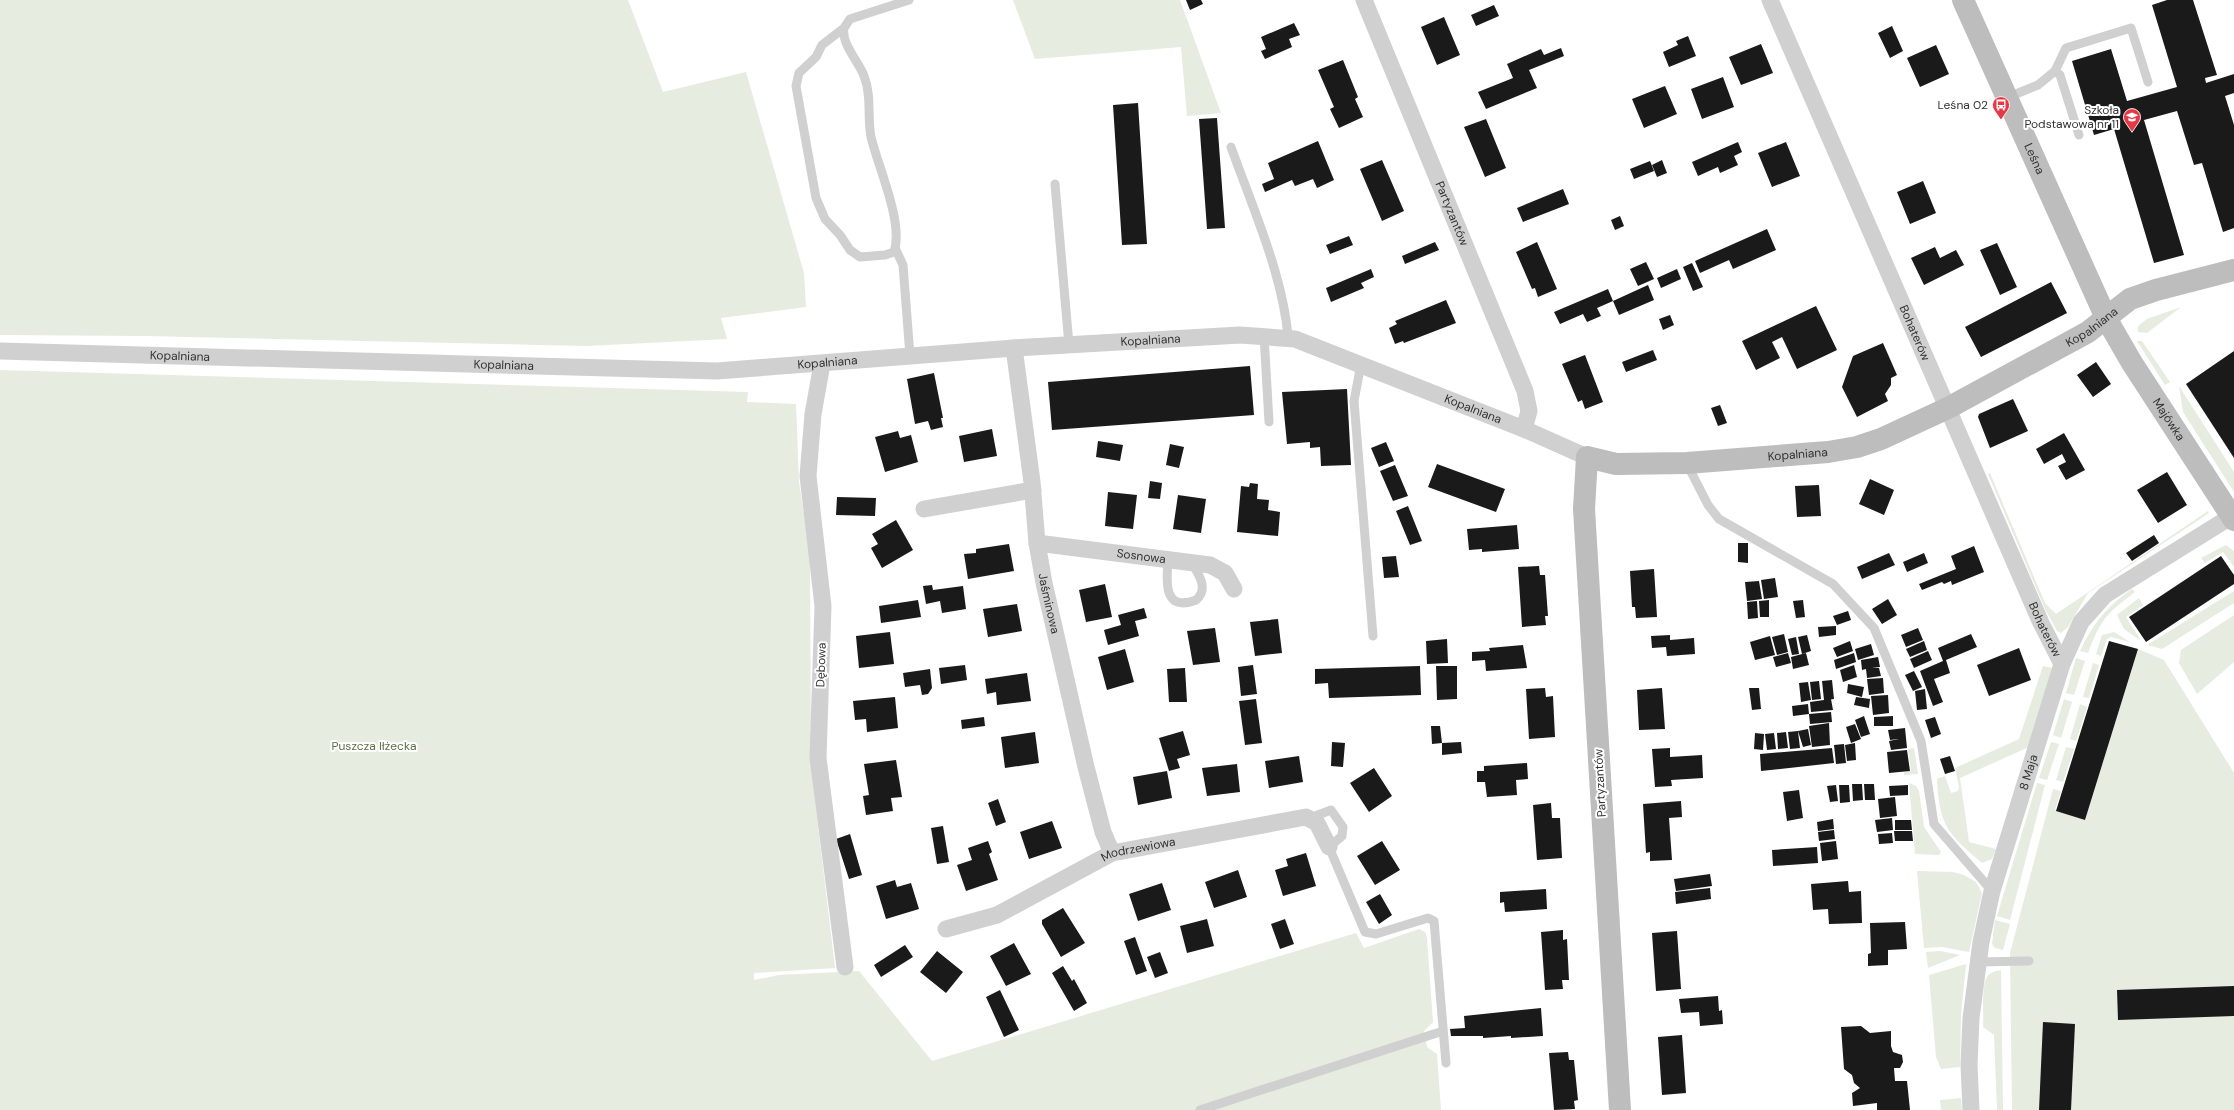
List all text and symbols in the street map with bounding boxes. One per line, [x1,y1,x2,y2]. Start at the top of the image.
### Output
bus stop icon: Leśna 02 [1991,95,2011,120]
place label: Leśna 02 [1937,97,1988,113]
place label: Szkoła Podstawowa nr 11 [2024,102,2119,132]
school or university icon: Szkoła Podstawowa nr 11 [2122,107,2142,132]
street label: Leśna [2020,141,2048,177]
street label: Partyzantów [1431,179,1472,248]
street label: Bohaterów [1896,302,1934,363]
street label: Kopalniana [2063,304,2121,351]
street label: Kopalniana [1120,330,1181,350]
street label: Kopalniana [150,347,210,365]
street label: Kopalniana [797,352,858,373]
street label: Kopalniana [473,356,534,374]
street label: Kopalniana [1442,391,1504,427]
street label: Majówka [2149,395,2189,444]
street label: Kopalniana [1767,444,1828,465]
street label: Sosnowa [1116,545,1167,567]
street label: Jaśminowa [1034,572,1063,635]
street label: Bohaterów [2025,600,2065,660]
street label: Dębowa [812,642,830,688]
park label: Puszcza Iłżecka [332,738,416,754]
street label: Partyzantów [1590,748,1610,818]
street label: 8 Maja [2016,753,2042,792]
street label: Modrzewiowa [1098,833,1177,865]

